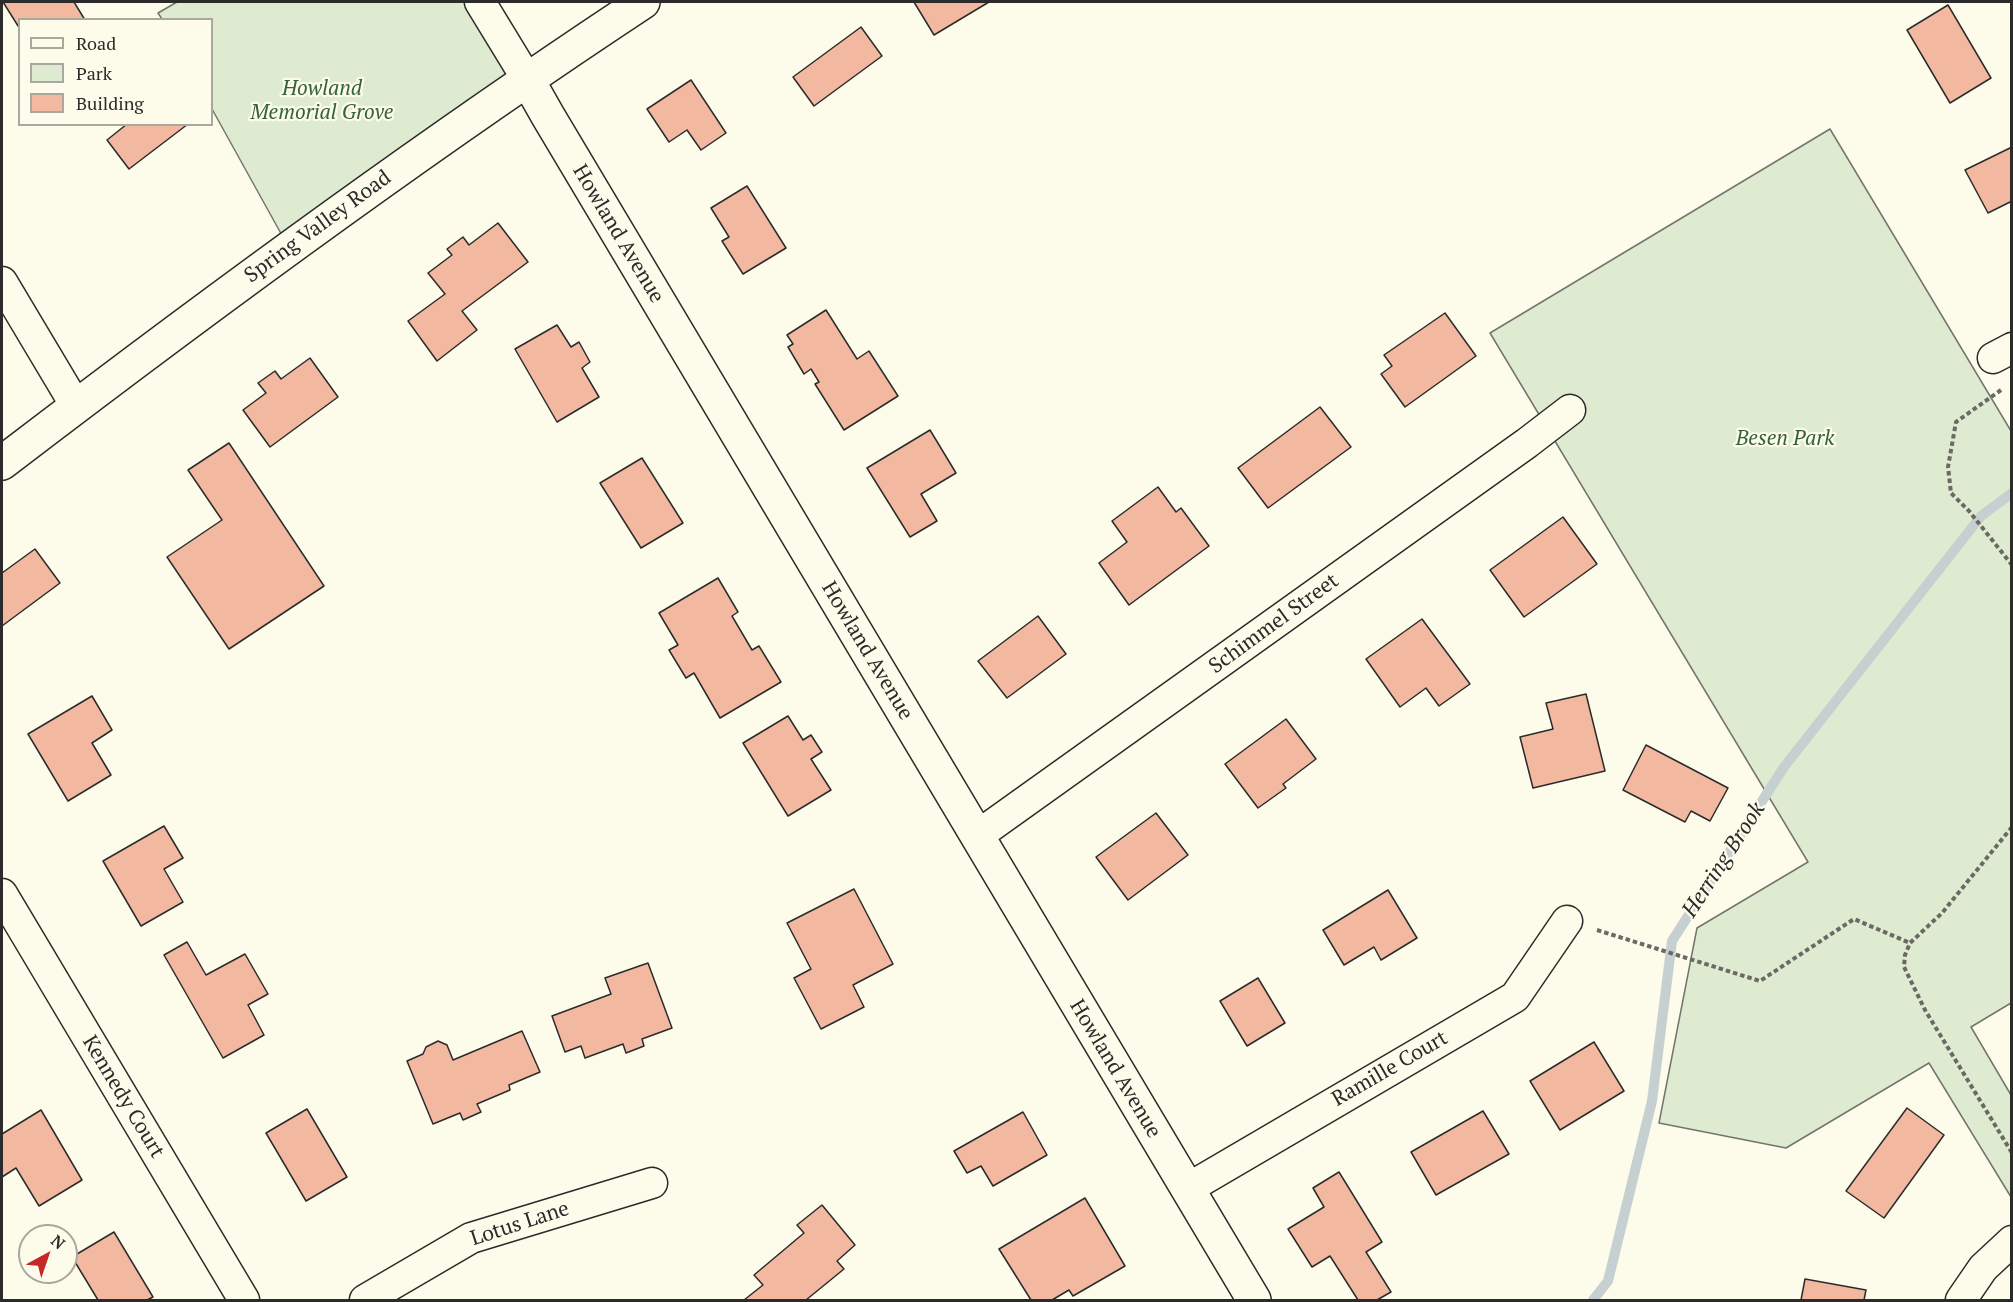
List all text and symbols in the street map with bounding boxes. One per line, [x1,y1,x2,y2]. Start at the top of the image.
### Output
legend [18,18,213,126]
text: Road [76,31,116,55]
text: Park [76,61,112,85]
park label: Howland Memorial Grove [251,76,393,126]
text: Building [76,91,144,115]
street label: Howland Avenue [567,160,669,308]
street label: Spring Valley Road [240,165,396,289]
park label: Besen Park [1736,426,1834,452]
street label: Schimmel Street [1204,569,1344,679]
street label: Howland Avenue [816,577,918,725]
water label: Herring Brook [1677,798,1771,922]
street label: Howland Avenue [1064,995,1166,1143]
street label: Ramille Court [1328,1026,1452,1112]
street label: Kennedy Court [77,1031,169,1163]
street label: Lotus Lane [468,1196,572,1252]
north arrow [18,1224,78,1284]
text: N [47,1229,70,1254]

